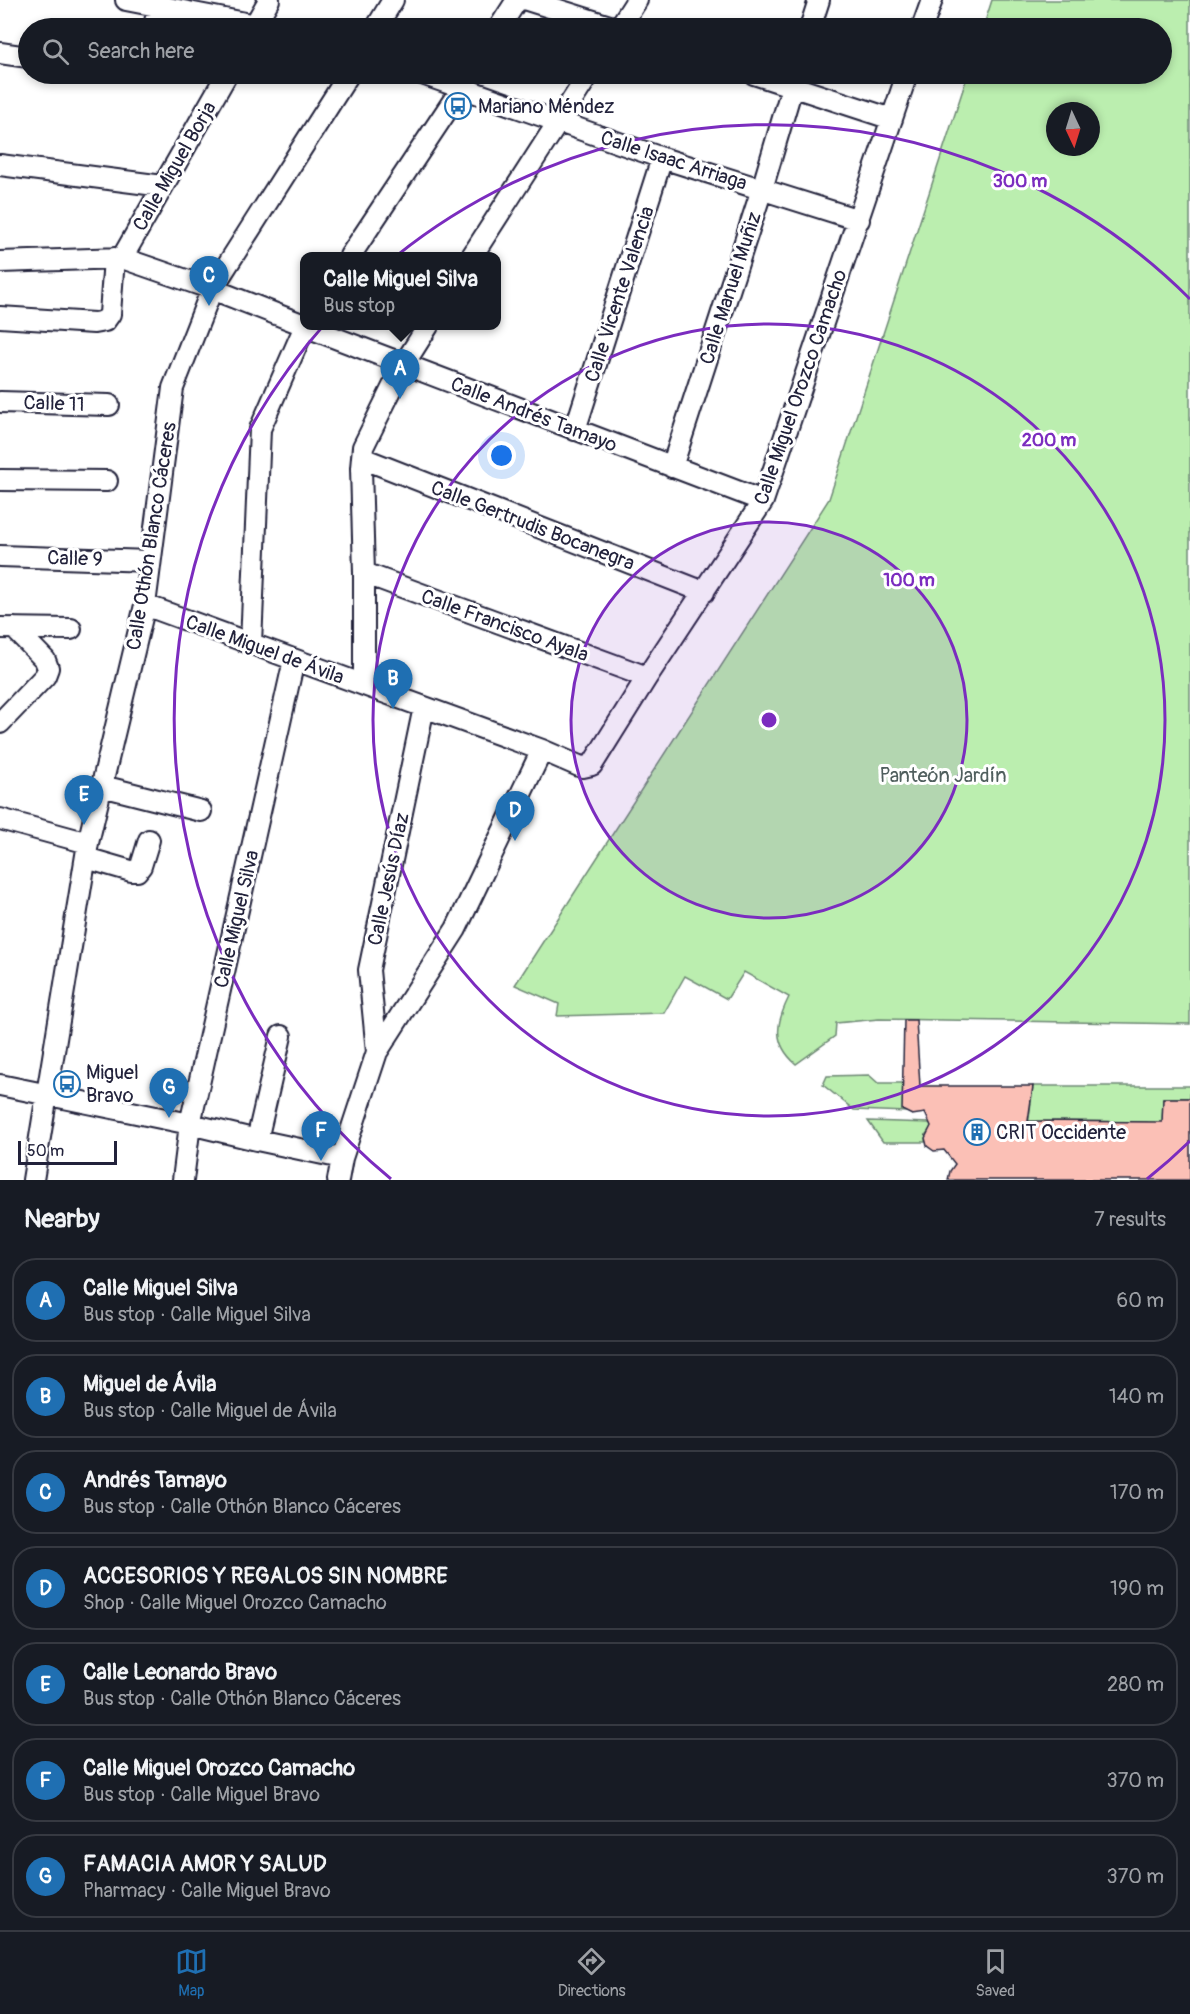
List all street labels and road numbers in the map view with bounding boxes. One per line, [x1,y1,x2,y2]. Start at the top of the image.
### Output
street label: Calle Miguel Borja [127,97,222,236]
street label: Calle Isaac Arriaga [597,125,750,196]
street label: Calle Vicente Valencia [579,203,660,385]
street label: Calle Manuel Muñiz [694,209,767,368]
street label: Calle Miguel Orozco Camacho [748,266,853,508]
street label: Calle Andrés Tamayo [447,371,621,458]
street label: Calle 11 [23,390,85,417]
street label: Calle Othón Blanco Cáceres [121,420,182,652]
street label: Calle Gertrudis Bocanegra [427,475,638,576]
street label: Calle 9 [47,545,103,572]
street label: Calle Francisco Ayala [418,584,592,667]
street label: Calle Miguel de Ávila [182,609,347,690]
street label: Calle Jesús Díaz [362,810,415,948]
street label: Calle Miguel Silva [208,848,264,990]

